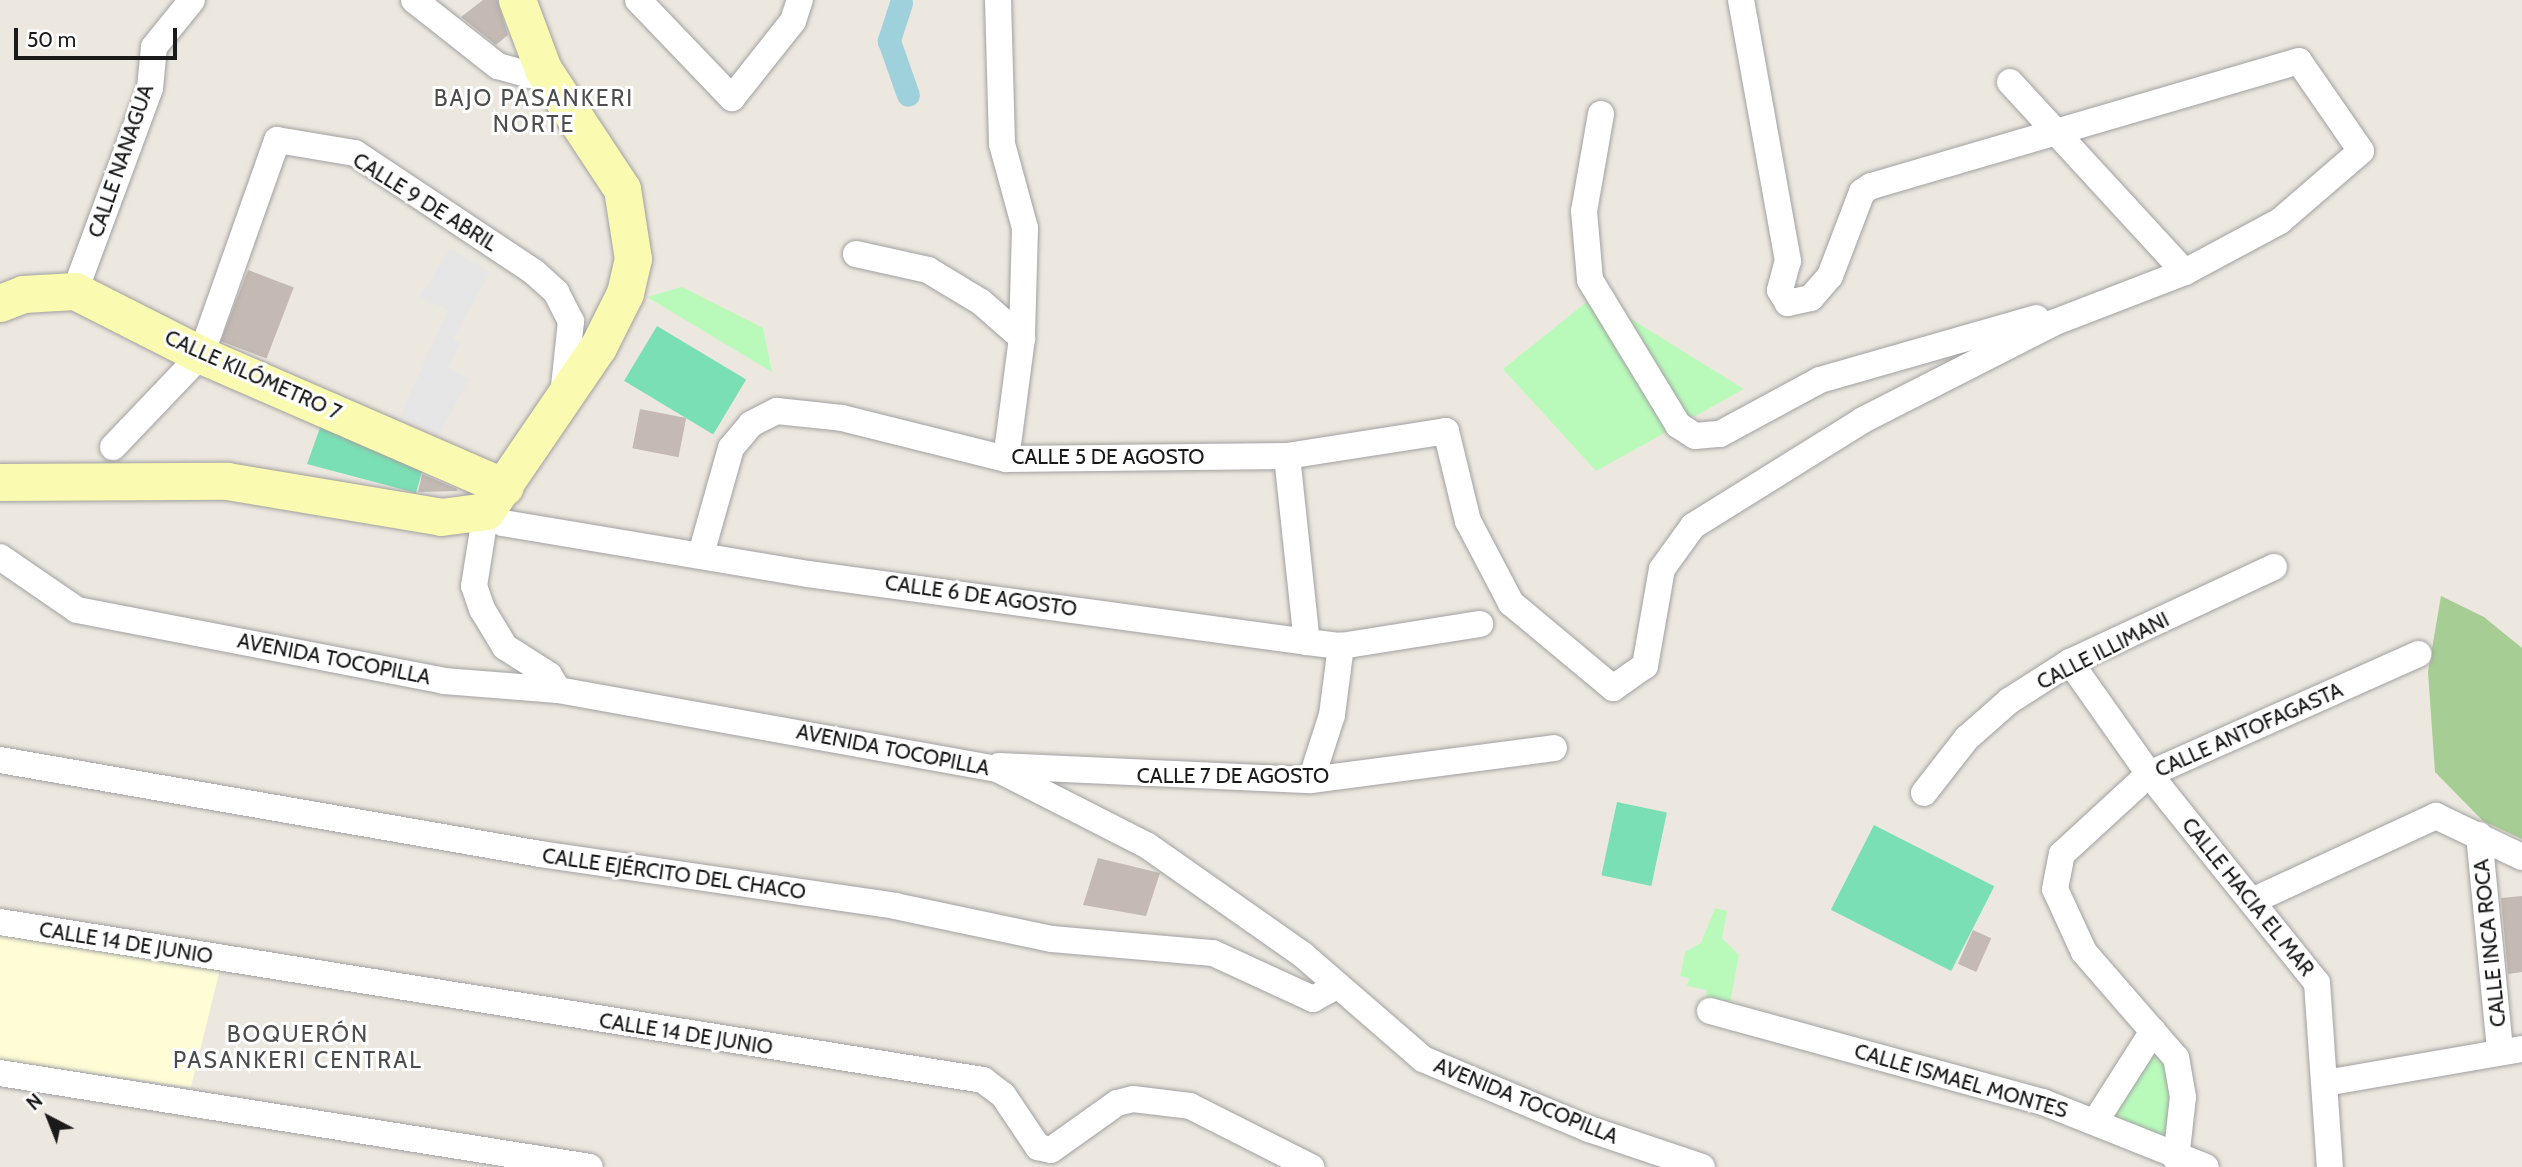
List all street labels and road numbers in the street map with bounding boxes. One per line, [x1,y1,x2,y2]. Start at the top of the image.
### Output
street label: CALLE NANAGUA [83,81,159,241]
street label: CALLE 9 DE ABRIL [348,147,502,257]
street label: CALLE KILÓMETRO 7 [161,325,345,425]
street label: CALLE 5 DE AGOSTO [1011,444,1205,470]
street label: CALLE 6 DE AGOSTO [883,570,1079,622]
street label: CALLE ILLIMANI [2033,607,2173,695]
street label: AVENIDA TOCOPILLA [235,628,433,690]
street label: CALLE ANTOFAGASTA [2151,677,2347,783]
street label: AVENIDA TOCOPILLA [794,719,992,781]
street label: CALLE 7 DE AGOSTO [1137,763,1329,789]
street label: CALLE HACIA EL MAR [2176,813,2320,981]
street label: CALLE EJÉRCITO DEL CHACO [541,843,807,905]
street label: CALLE INCA ROCA [2469,858,2511,1028]
street label: CALLE 14 DE JUNIO [37,917,215,969]
street label: CALLE 14 DE JUNIO [597,1008,775,1060]
street label: CALLE ISMAEL MONTES [1851,1038,2071,1124]
street label: AVENIDA TOCOPILLA [1430,1053,1622,1149]

